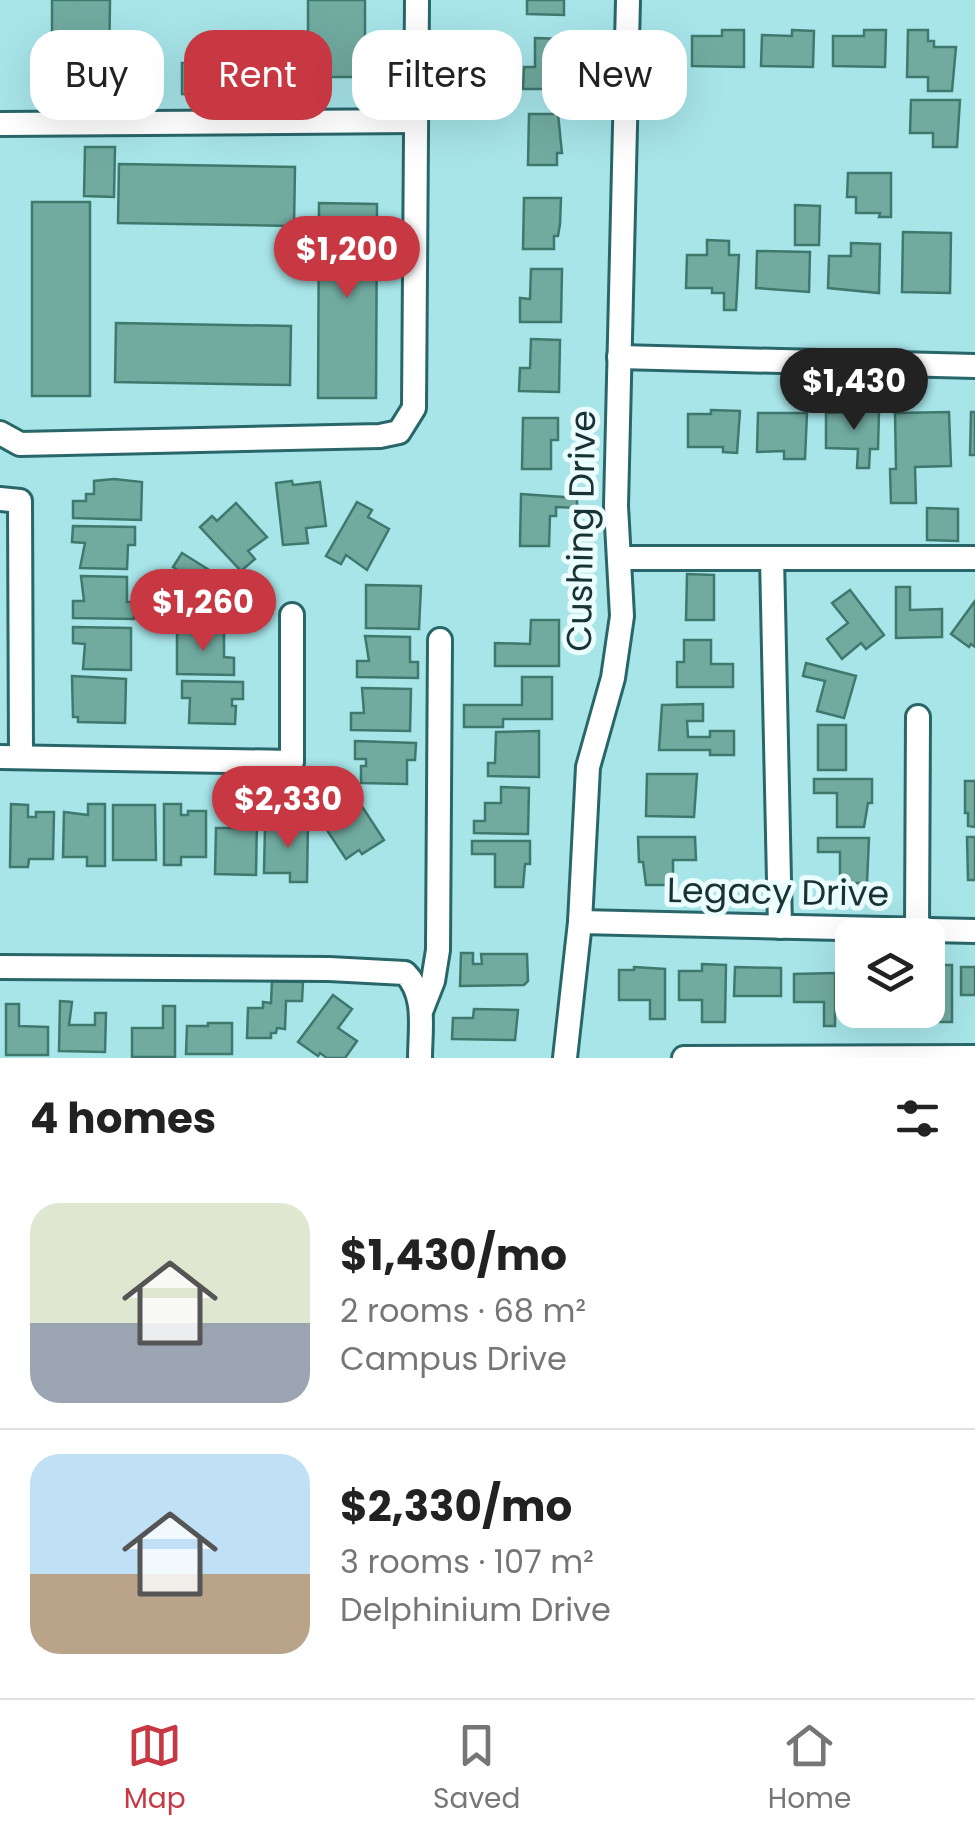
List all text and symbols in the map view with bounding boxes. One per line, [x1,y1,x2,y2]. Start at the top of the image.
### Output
chip: Buy [30,30,164,120]
chip: Rent [184,30,332,120]
chip: Filters [352,30,522,120]
chip: New [542,30,687,120]
pin: $1,200 [266,216,428,301]
text: $1,200 [296,226,398,271]
pin: $1,430 [773,348,935,433]
text: $1,430 [802,358,906,403]
street label: Cushing Drive [554,410,607,652]
pin: $1,260 [122,569,284,654]
text: $1,260 [152,579,254,624]
pin: $2,330 [207,766,369,851]
text: $2,330 [234,776,342,821]
street label: Legacy Drive [667,865,890,918]
map controls [835,918,945,1028]
button: layers [835,918,945,1028]
text: 4 homes [30,1089,216,1148]
icon: filters [890,1091,945,1146]
text: $1,430/mo [340,1226,567,1285]
icon: home [110,1243,230,1363]
text: 2 rooms · 68 m² [340,1288,586,1333]
text: Campus Drive [340,1336,567,1381]
text: $2,330/mo [340,1477,572,1536]
icon: home [110,1494,230,1614]
text: 3 rooms · 107 m² [340,1539,594,1584]
text: Delphinium Drive [340,1587,611,1632]
tab: Map [124,1718,186,1820]
tab: Saved [433,1718,520,1820]
tab: Home [768,1718,851,1820]

